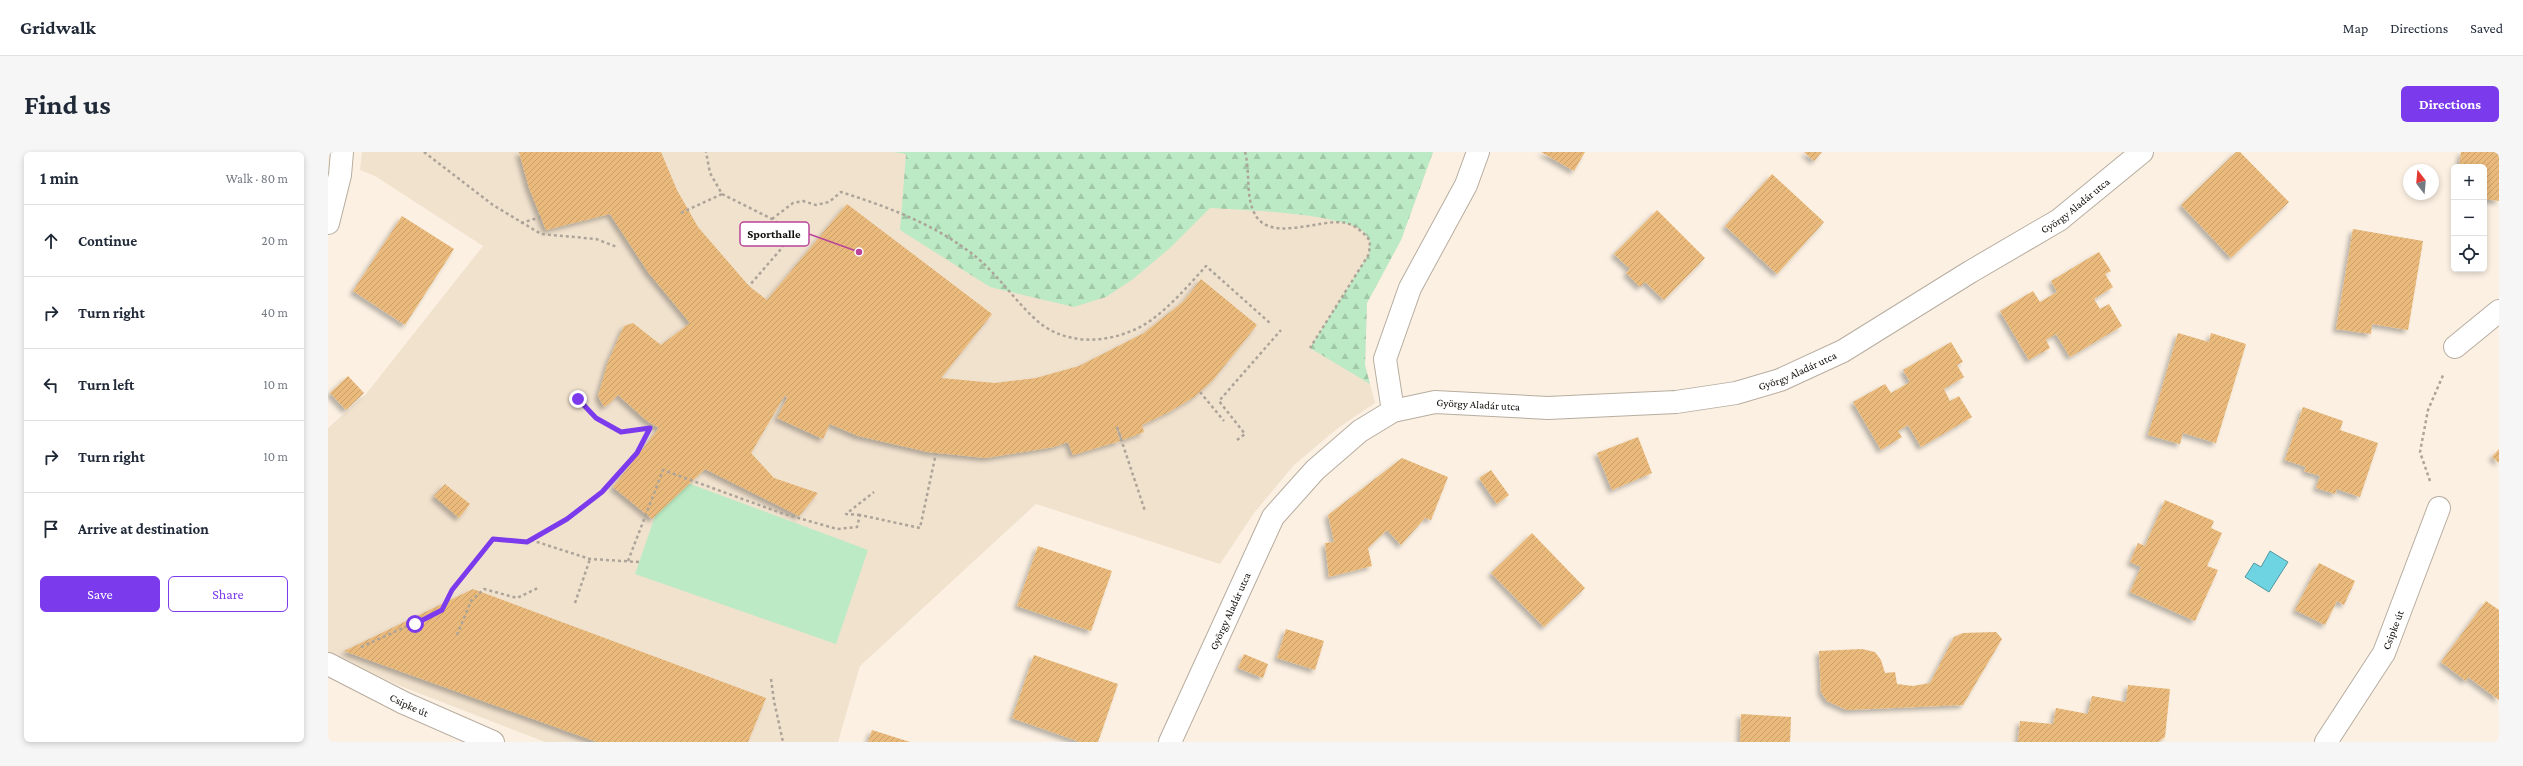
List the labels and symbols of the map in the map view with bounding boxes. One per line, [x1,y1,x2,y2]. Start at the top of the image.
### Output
north arrow [2403,164,2439,200]
street label: György Aladár utca [2038,175,2112,235]
callout: Sporthalle [740,222,809,246]
text: Sporthalle [747,227,801,241]
street label: György Aladár utca [1757,349,1838,392]
route end [569,390,587,408]
street label: György Aladár utca [1436,396,1520,413]
street label: György Aladár utca [1207,571,1253,652]
street label: Csipke út [2380,608,2406,651]
route start [406,615,424,633]
street label: Csipke út [388,691,431,719]

